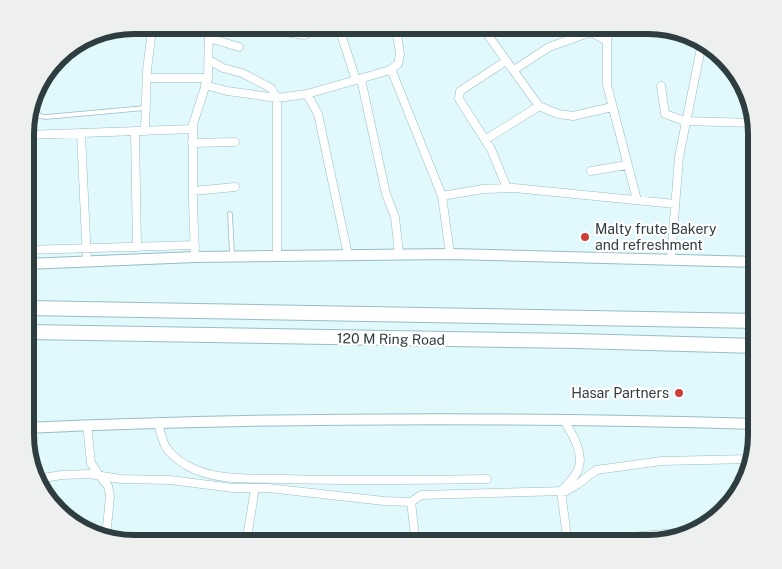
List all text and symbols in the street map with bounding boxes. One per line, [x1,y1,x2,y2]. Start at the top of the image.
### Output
place label: Malty frute Bakery and refreshment [595,221,717,253]
marker: Malty frute Bakery and refreshment [579,231,591,243]
street label: 120 M Ring Road [337,330,445,348]
place label: Hasar Partners [571,385,669,401]
marker: Hasar Partners [673,387,685,399]

